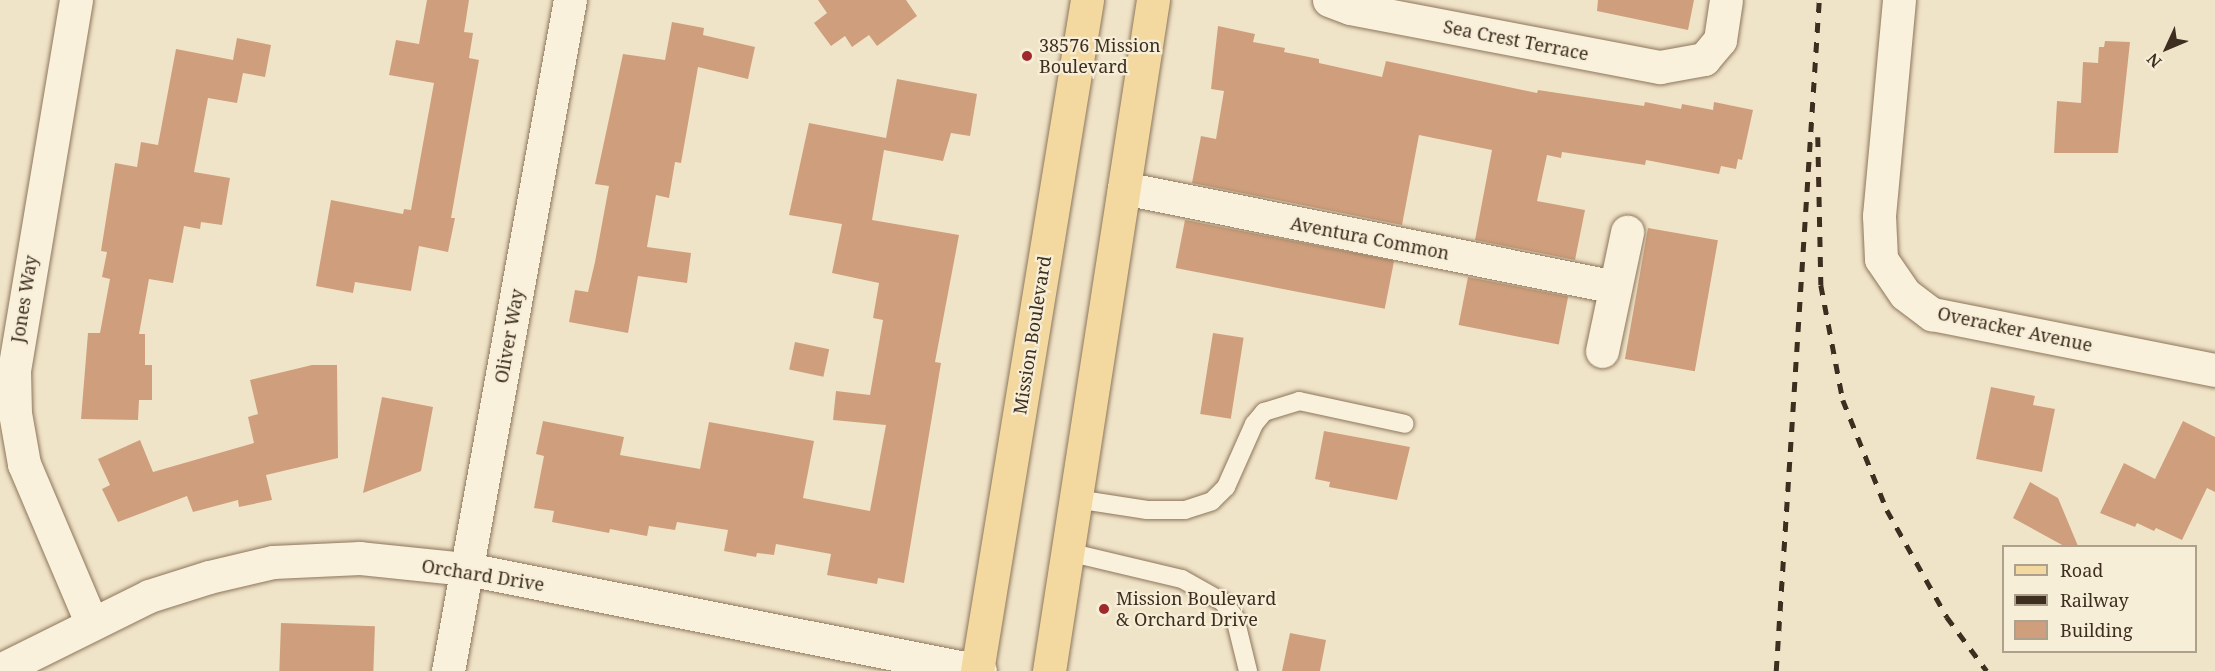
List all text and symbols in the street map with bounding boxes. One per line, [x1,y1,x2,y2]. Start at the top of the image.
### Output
street label: Sea Crest Terrace [1442,15,1590,65]
north arrow [2137,18,2197,78]
place label: 38576 Mission Boulevard [1039,35,1161,78]
text: N [2142,48,2166,73]
marker: 38576 Mission Boulevard [1020,49,1034,63]
street label: Aventura Common [1289,212,1451,264]
street label: Jones Way [6,254,42,344]
street label: Mission Boulevard [1009,254,1055,416]
street label: Oliver Way [490,287,528,385]
street label: Overacker Avenue [1936,302,2094,356]
legend [2002,545,2197,653]
street label: Orchard Drive [420,555,546,595]
text: Road [2060,558,2103,582]
place label: Mission Boulevard & Orchard Drive [1116,588,1276,630]
text: Railway [2060,588,2129,612]
marker: Mission Boulevard & Orchard Drive [1097,602,1111,616]
text: Building [2060,618,2133,642]

